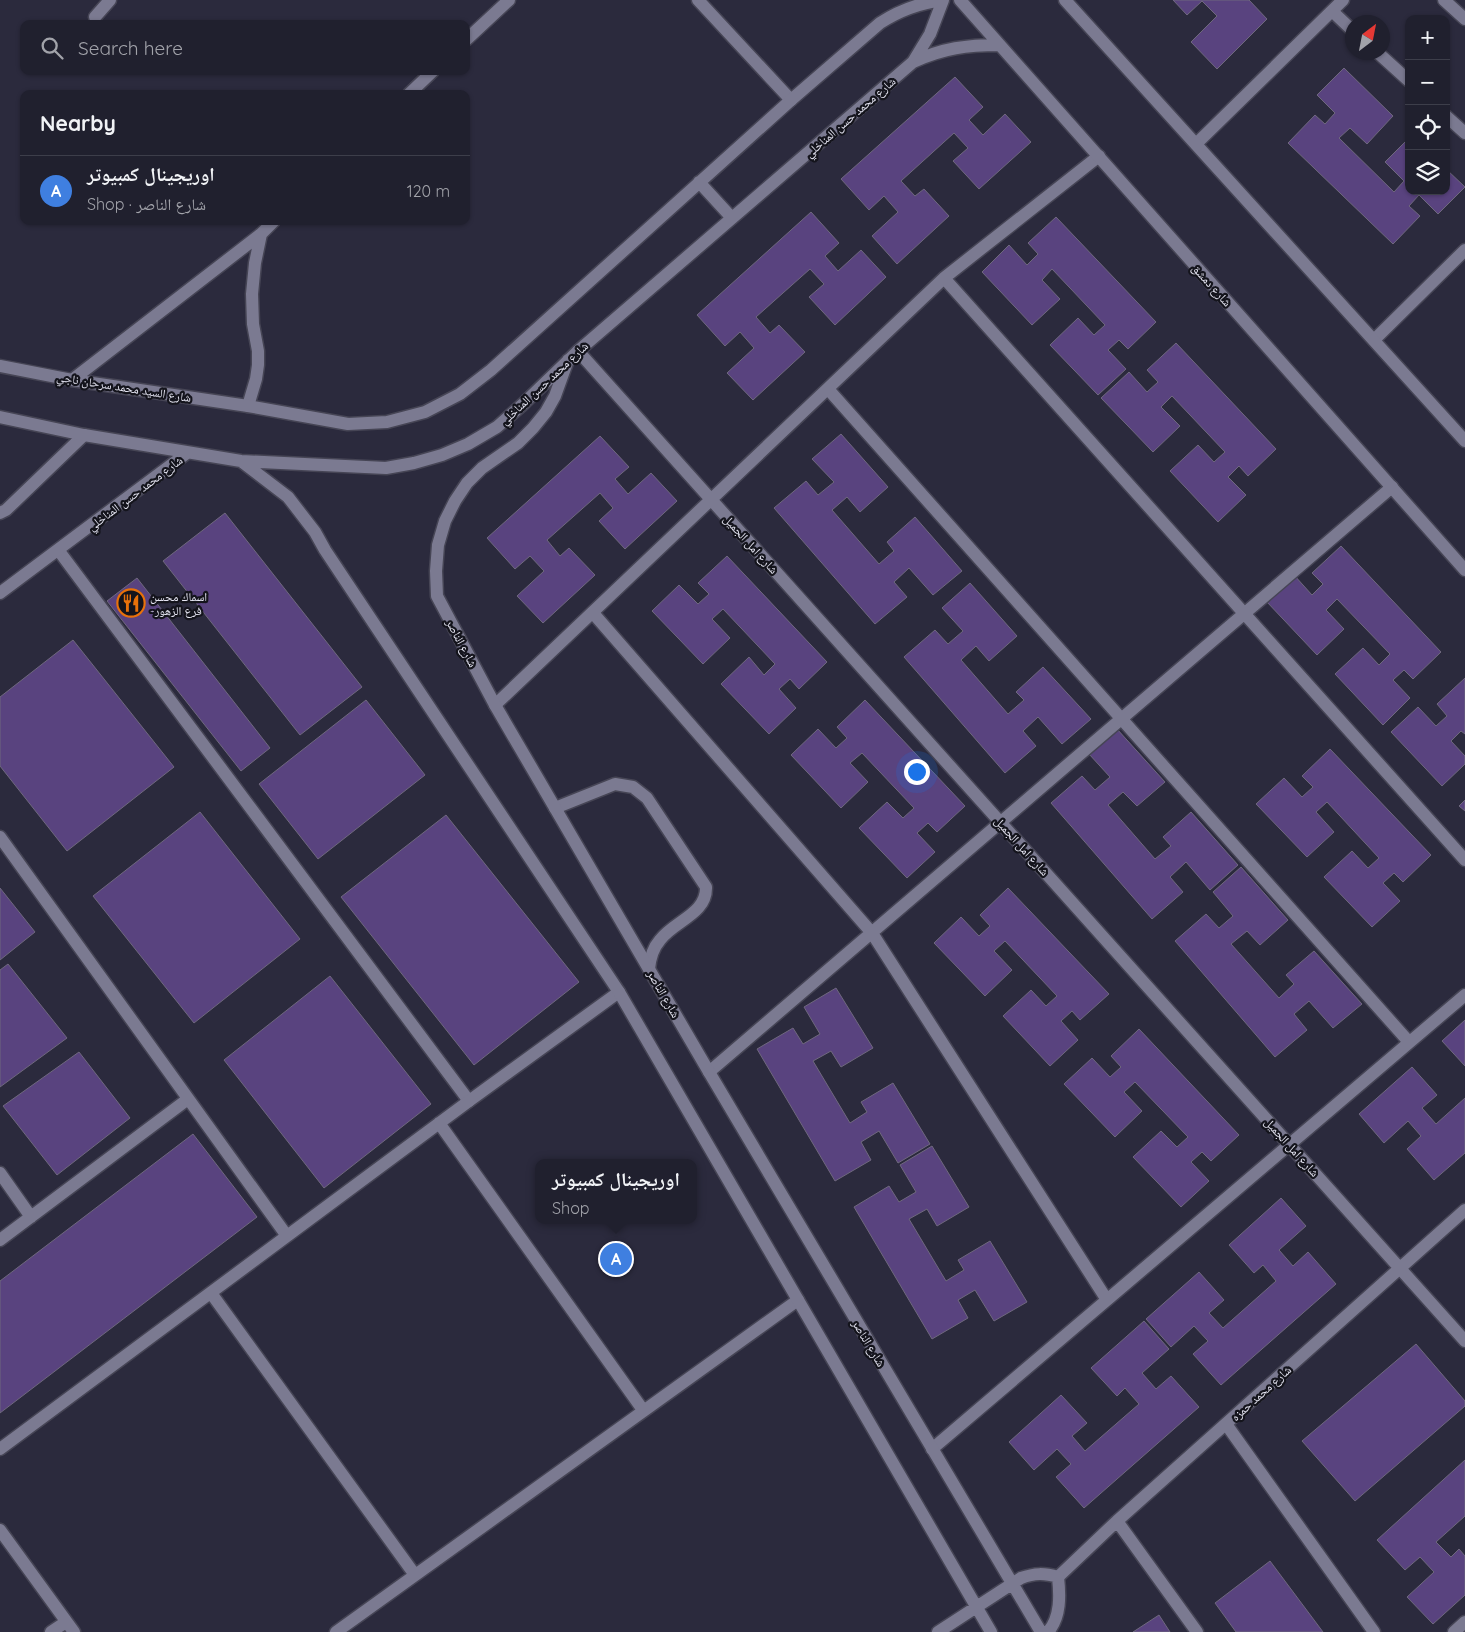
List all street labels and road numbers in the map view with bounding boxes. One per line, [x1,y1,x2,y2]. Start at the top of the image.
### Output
street label: شارع محمد حسن المناخلي [802,74,900,163]
street label: شارع دمشق [1188,261,1235,310]
street label: شارع محمد حسن المناخلي [497,338,593,430]
street label: شارع السيد محمد سرحان ناجي [55,369,192,408]
street label: شارع محمد حسن المناخلي [85,452,187,536]
street label: شارع امل الجميل [720,511,782,577]
street label: شارع الناصر [442,616,481,670]
street label: شارع امل الجميل [991,813,1053,879]
street label: شارع الناصر [643,967,684,1021]
street label: شارع امل الجميل [1261,1114,1323,1180]
street label: شارع الناصر [848,1316,889,1370]
street label: شارع محمد حمزه [1228,1362,1295,1425]

